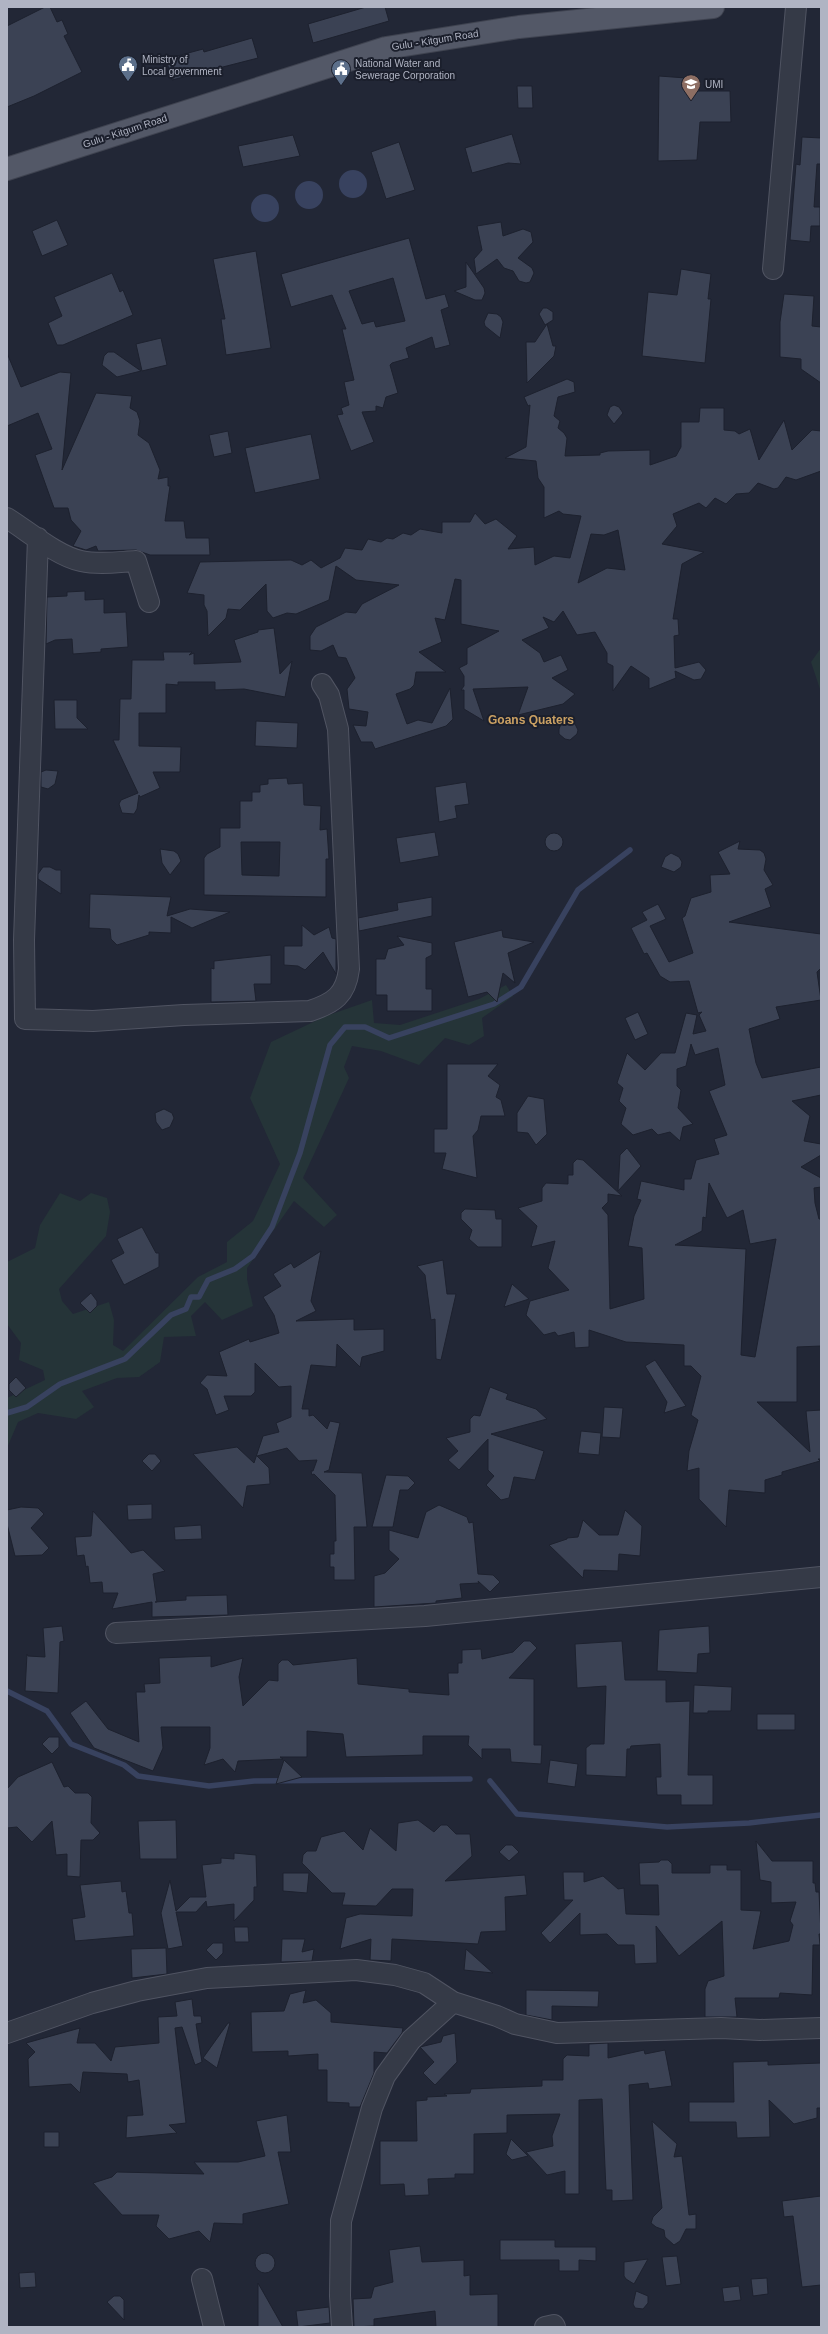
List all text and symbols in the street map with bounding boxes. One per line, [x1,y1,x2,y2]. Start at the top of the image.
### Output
street label: Gulu - Kitgum Road [391,28,479,52]
public building icon: Ministry of Local government [117,54,139,82]
place label: Ministry of Local government [142,54,222,77]
public building icon: National Water and Sewerage Corporation [330,58,352,86]
place label: National Water and Sewerage Corporation [355,58,455,81]
school or university icon: UMI [680,73,702,101]
place label: UMI [705,79,723,90]
street label: Gulu - Kitgum Road [82,112,168,150]
district label: Goans Quaters [488,713,574,727]

